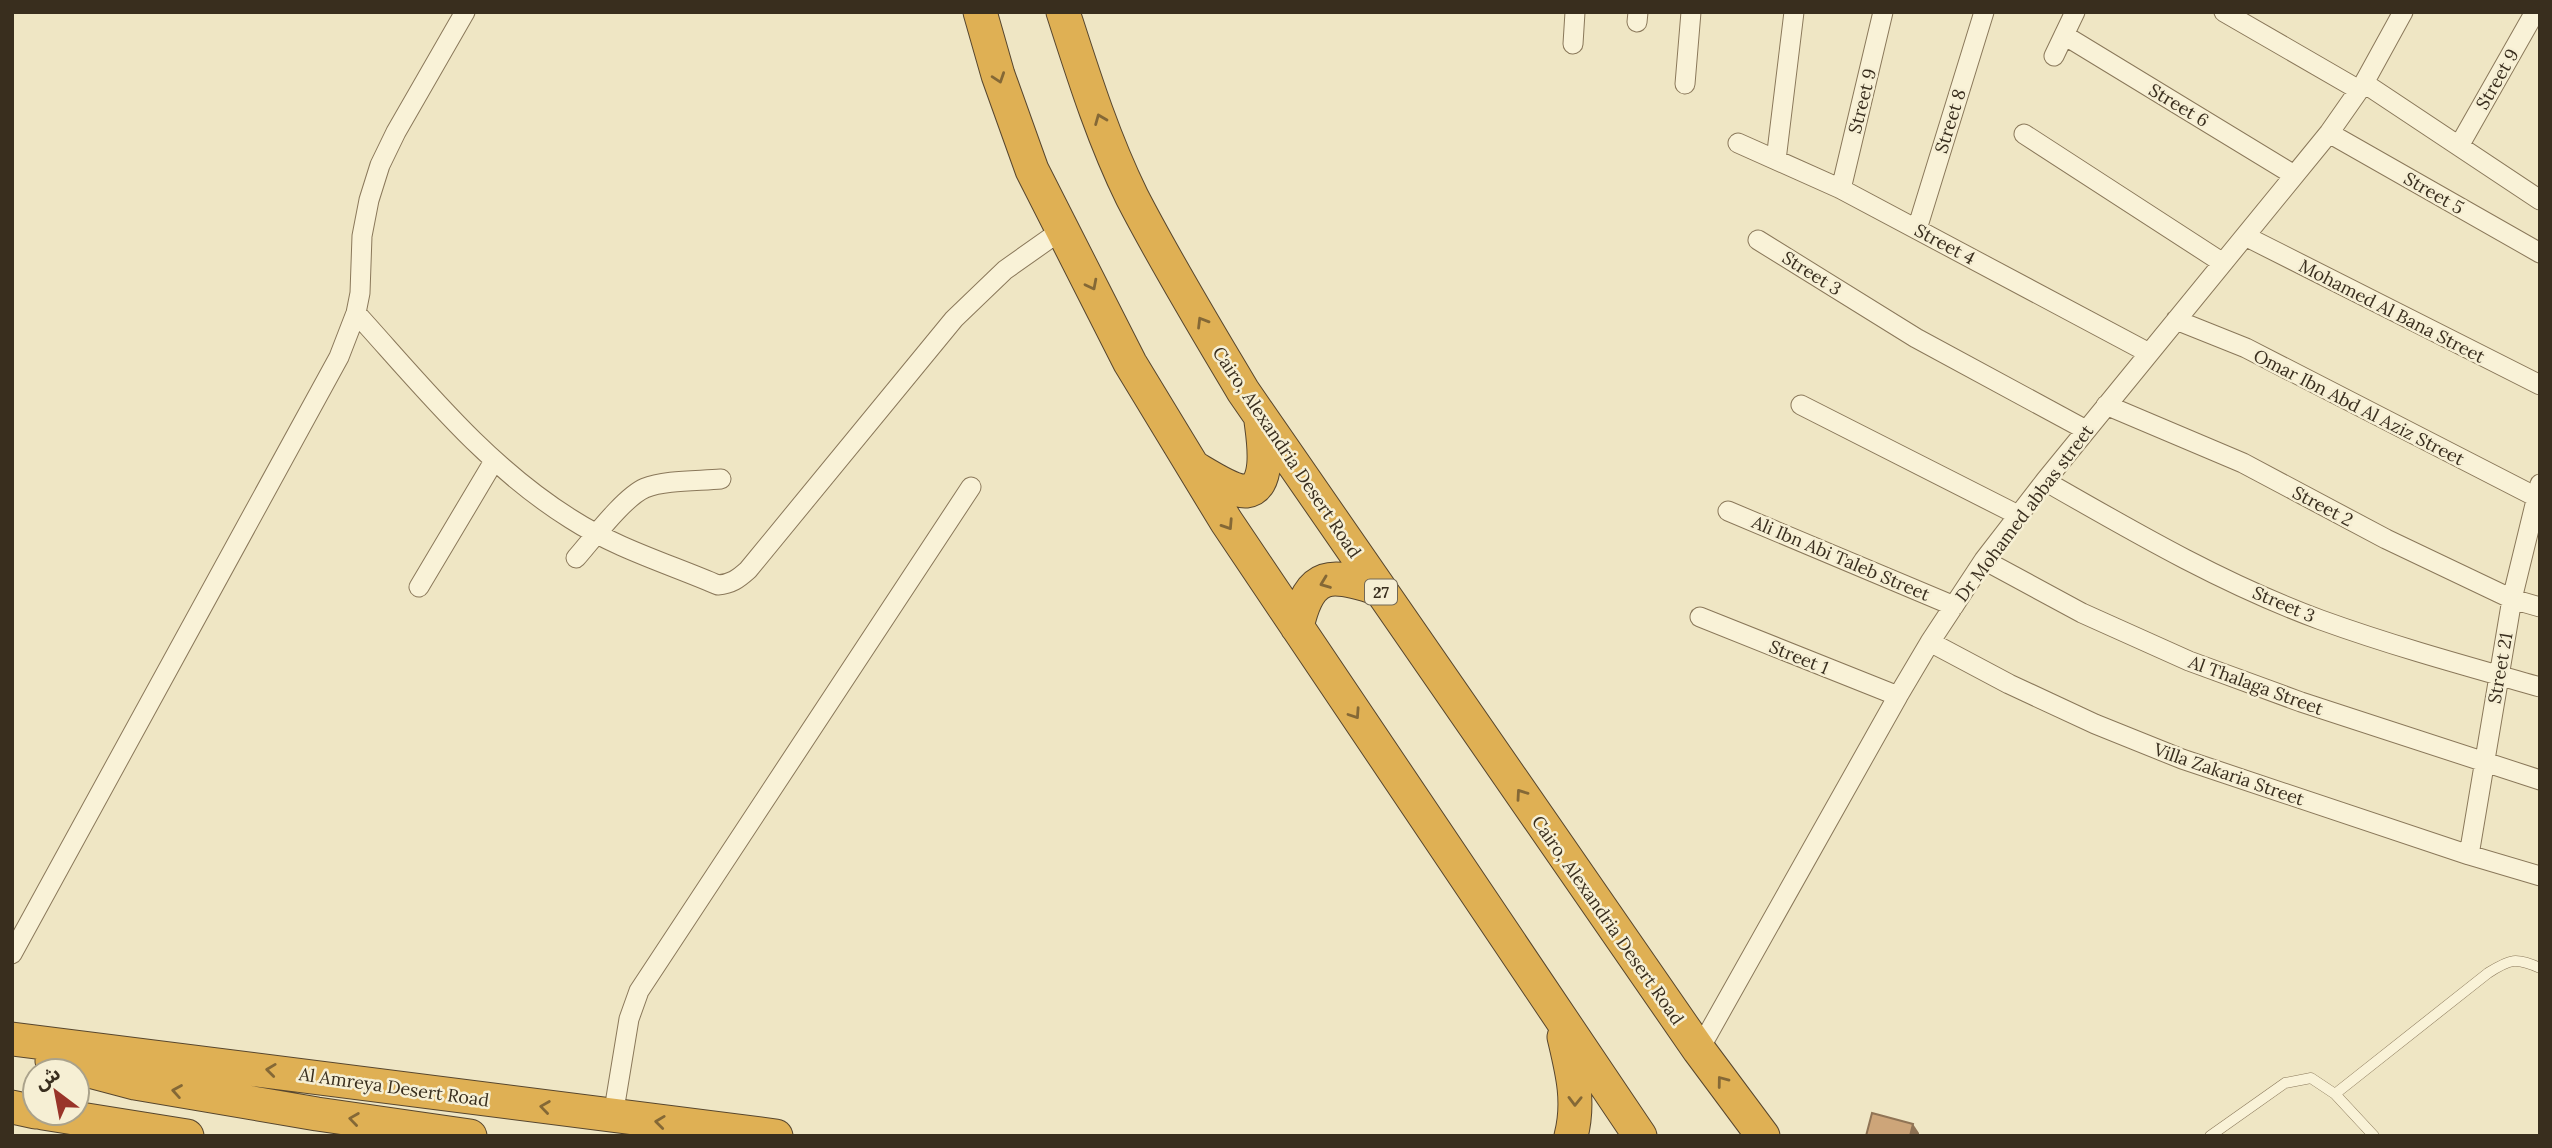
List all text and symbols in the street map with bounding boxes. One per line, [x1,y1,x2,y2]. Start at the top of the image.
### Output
street label: Street 9 [2470,45,2524,113]
street label: Street 9 [1843,66,1881,136]
one-way arrow [991,71,1005,83]
street label: Street 6 [2145,78,2213,132]
street label: Street 8 [1929,86,1971,156]
one-way arrow [1094,114,1108,126]
street label: Street 5 [2400,167,2468,219]
street label: Street 4 [1911,218,1980,270]
street label: Street 3 [1778,246,1846,300]
street label: Mohamed Al Bana Street [2295,254,2489,368]
one-way arrow [1083,278,1097,290]
one-way arrow [1197,316,1210,329]
street label: Cairo, Alexandria Desert Road [1207,342,1367,562]
street label: Omar Ibn Abd Al Aziz Street [2250,344,2468,470]
street label: Dr Mohamed abbas street [1950,420,2098,606]
street label: Street 2 [2289,480,2357,532]
street label: Ali Ibn Abi Taleb Street [1748,510,1933,606]
one-way arrow [1220,517,1233,530]
one-way arrow [1320,575,1332,589]
road number: 27 [1365,580,1397,604]
street label: Street 3 [2249,581,2319,627]
street label: Street 21 [2482,631,2518,705]
street label: Street 1 [1766,635,1832,679]
street label: Al Thalaga Street [2185,650,2327,720]
one-way arrow [1347,706,1360,719]
street label: Villa Zakaria Street [2150,737,2307,811]
one-way arrow [1517,789,1529,802]
street label: Cairo, Alexandria Desert Road [1527,811,1689,1029]
north arrow [21,1057,91,1127]
text: ش [30,1061,64,1095]
street label: Al Amreya Desert Road [296,1062,491,1112]
one-way arrow [265,1063,277,1078]
one-way arrow [1717,1076,1730,1089]
one-way arrow [171,1084,183,1099]
one-way arrow [1568,1095,1583,1106]
one-way arrow [539,1100,551,1115]
one-way arrow [348,1112,360,1127]
one-way arrow [654,1114,666,1129]

